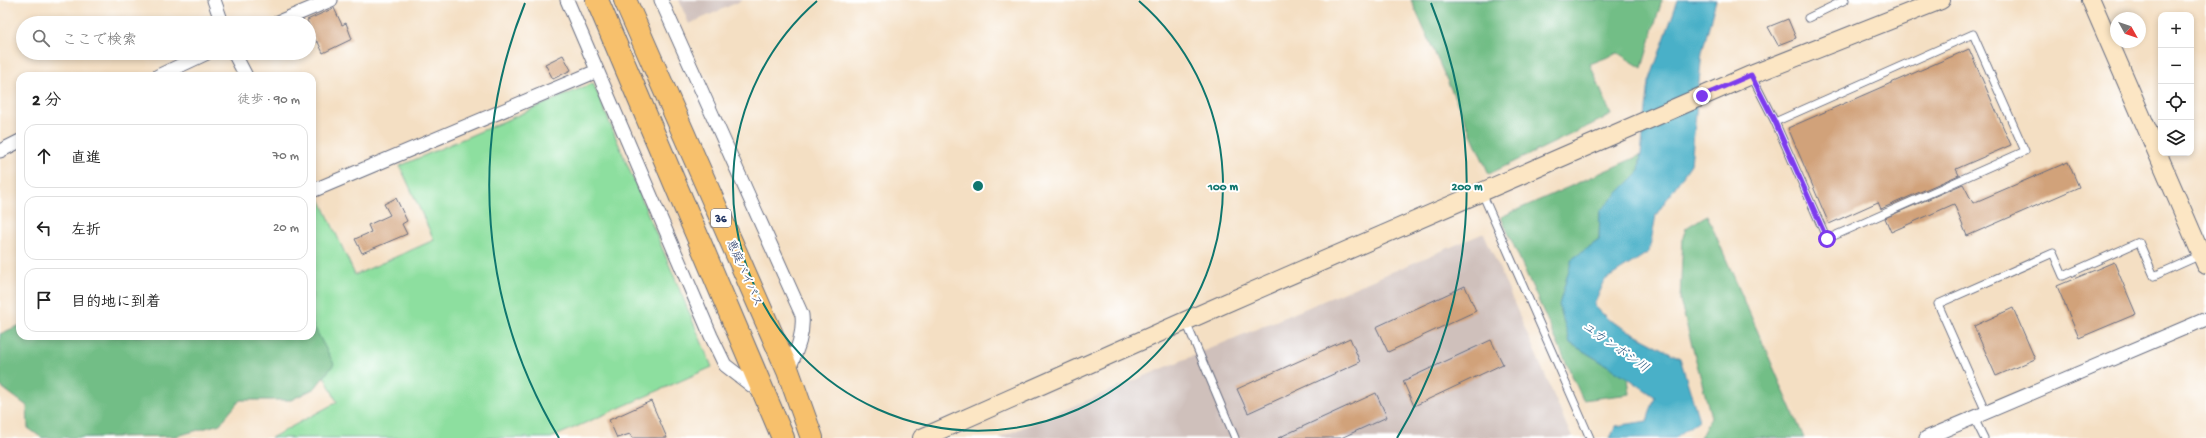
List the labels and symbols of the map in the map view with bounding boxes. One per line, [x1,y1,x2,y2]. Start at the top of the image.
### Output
north arrow [2110,12,2146,48]
route end [1693,87,1711,105]
centre of rings [971,179,985,193]
text: 100 m [1207,181,1238,195]
text: 200 m [1452,181,1483,195]
road number: 36 [711,209,731,227]
route start [1818,230,1836,248]
street label: 恵庭バイパス [722,238,765,309]
water label: ユカンボシ川 [1578,320,1651,377]

